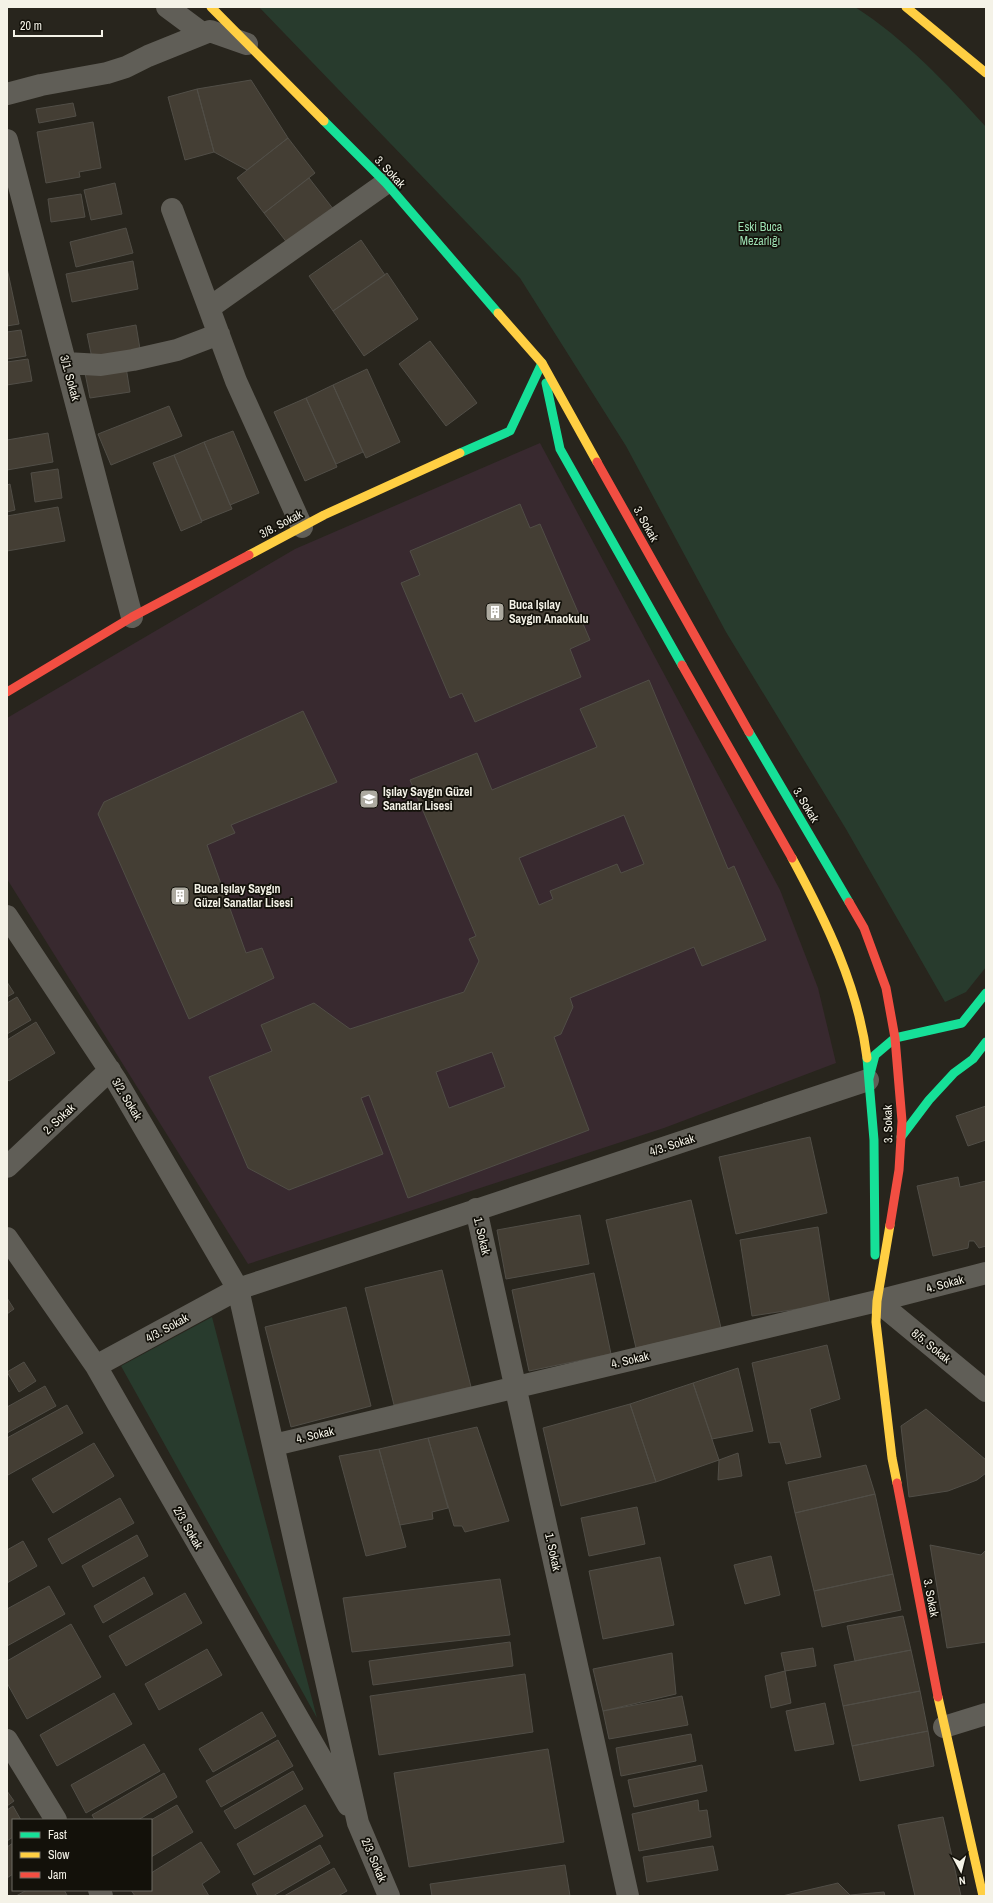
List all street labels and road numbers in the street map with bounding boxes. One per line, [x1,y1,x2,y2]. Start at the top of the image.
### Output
street label: 3. Sokak [371,153,409,192]
street label: 3/1. Sokak [56,353,84,403]
street label: 3. Sokak [630,503,662,545]
street label: 3/8. Sokak [257,506,305,542]
street label: 3. Sokak [789,784,823,826]
street label: 3/2. Sokak [108,1075,146,1123]
street label: 2. Sokak [40,1100,79,1138]
street label: 3. Sokak [880,1105,896,1143]
street label: 4/3. Sokak [647,1130,697,1160]
street label: 1. Sokak [470,1216,494,1257]
street label: 4. Sokak [924,1271,966,1297]
street label: 4/3. Sokak [143,1310,191,1346]
street label: 8/5. Sokak [908,1325,954,1367]
street label: 4. Sokak [610,1348,651,1372]
street label: 4. Sokak [295,1423,336,1447]
street label: 2/3. Sokak [169,1504,207,1552]
street label: 1. Sokak [541,1532,565,1572]
street label: 3. Sokak [919,1578,943,1618]
street label: 2/3. Sokak [358,1835,390,1885]

